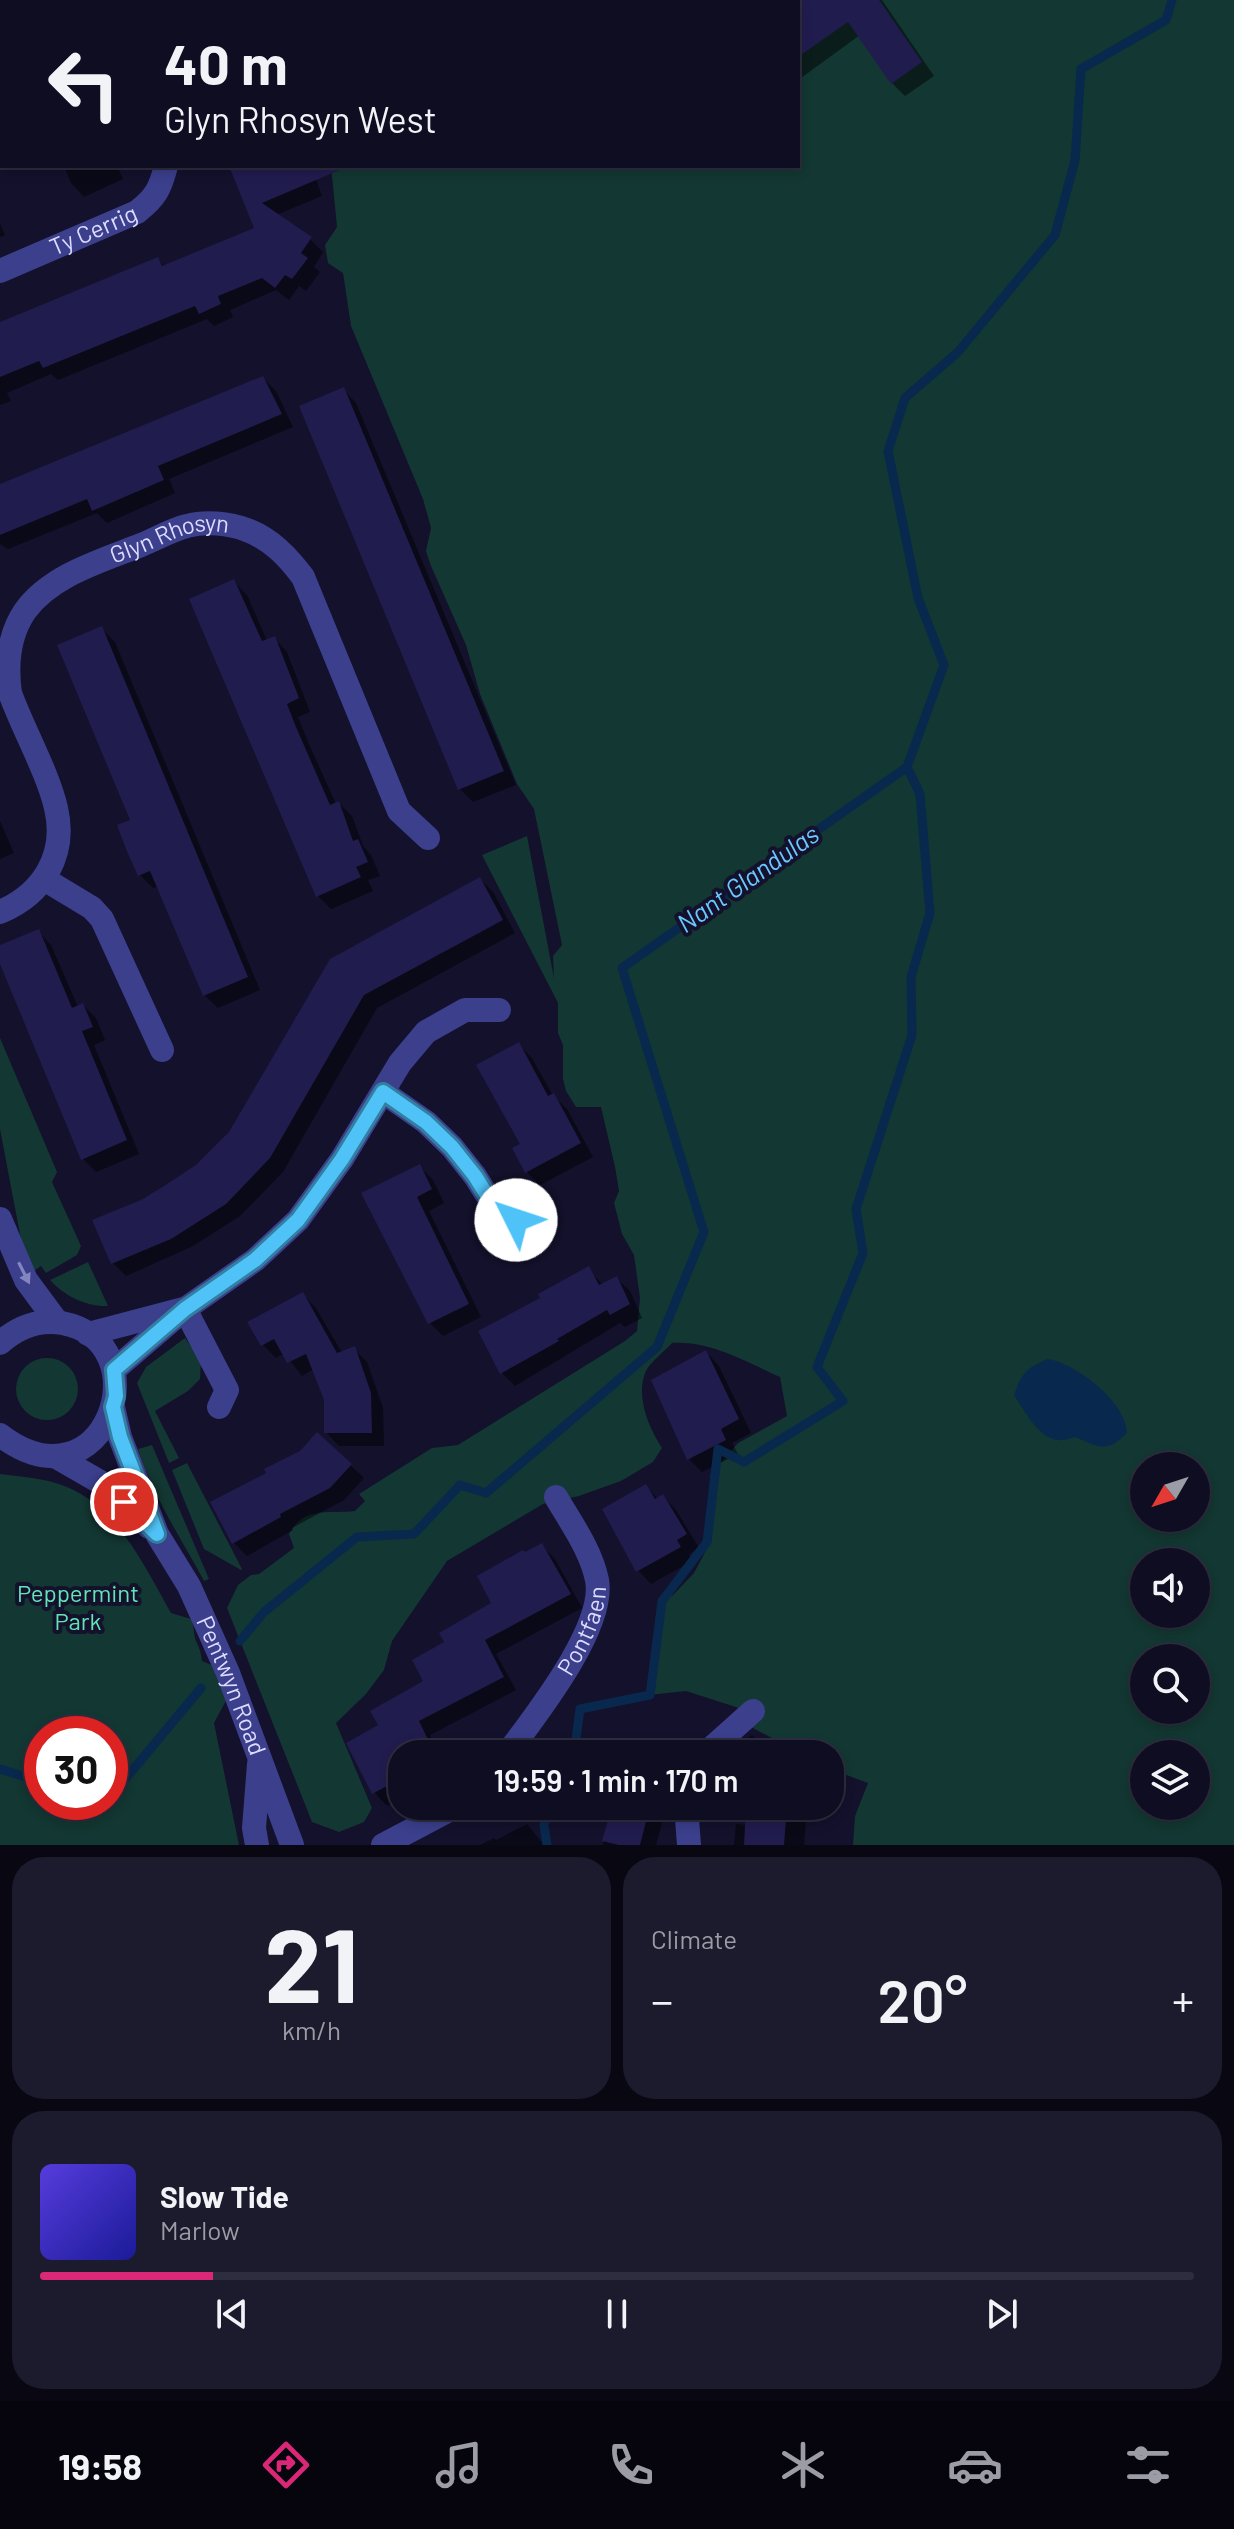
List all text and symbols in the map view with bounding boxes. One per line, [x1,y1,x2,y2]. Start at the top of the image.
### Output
text: 40 m [164,29,288,96]
icon: left [32,32,136,136]
text: Glyn Rhosyn West [164,97,437,140]
street label: Ty Cerrig [45,198,141,261]
street label: Glyn Rhosyn [105,507,231,569]
water label: Nant Glandulas [670,817,824,938]
position arrow [474,1178,558,1262]
one-way arrow [17,1262,30,1285]
north arrow [1130,1452,1210,1532]
map controls [1130,1452,1210,1820]
pin [90,1468,158,1536]
icon: arrive [102,1480,146,1524]
button: sound [1130,1548,1210,1628]
park label: Peppermint Park [17,1578,139,1635]
street label: Pontfaen [550,1585,611,1680]
street label: Pentwyn Road [191,1611,273,1759]
button: search [1130,1644,1210,1724]
speed limit sign: 30 [24,1716,128,1820]
button: layers [1130,1740,1210,1820]
text: 19:59 · 1 min · 170 m [494,1762,738,1798]
text: 21 [264,1899,359,2024]
text: Climate [651,1923,737,1954]
text: 20° [878,1963,967,2035]
text: − [651,1973,673,2026]
text: + [1172,1973,1194,2026]
text: km/h [282,2014,341,2045]
text: Slow Tide [160,2178,289,2214]
text: Marlow [160,2214,240,2245]
icon: previous [210,2292,254,2336]
icon: pause [595,2292,639,2336]
icon: next [980,2292,1024,2336]
icon: directions [258,2437,314,2493]
icon: music [431,2437,487,2493]
icon: phone [603,2437,659,2493]
icon: climate [775,2437,831,2493]
icon: car [947,2437,1003,2493]
icon: filters [1120,2437,1176,2493]
text: 19:58 [58,2444,142,2487]

